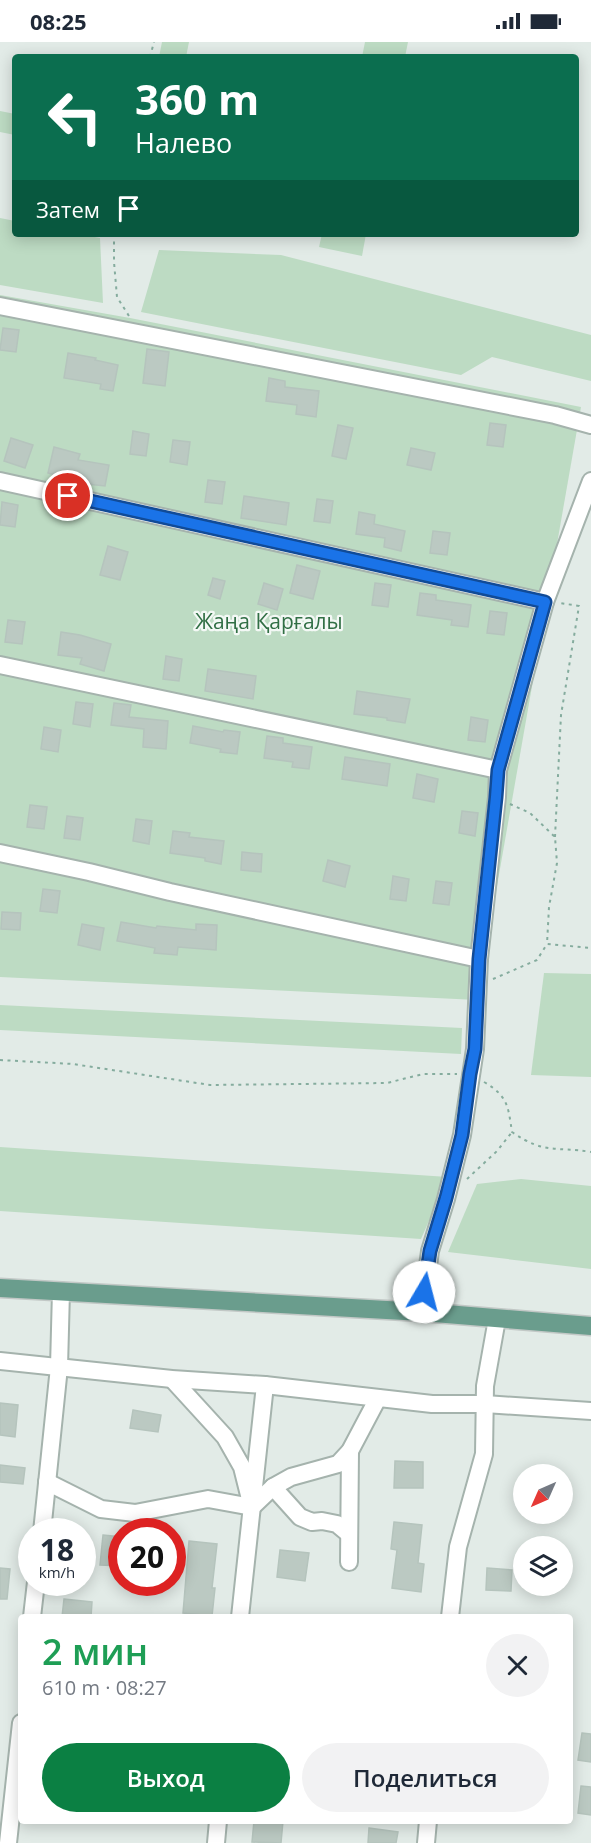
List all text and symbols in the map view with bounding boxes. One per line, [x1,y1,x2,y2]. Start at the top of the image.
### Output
text: 08:25 [30,6,87,36]
text: 360 m [135,70,259,127]
icon: left [36,78,114,156]
text: Налево [135,124,232,161]
icon: arrive [112,192,145,225]
text: Затем [36,194,100,224]
pin [42,470,93,521]
icon: arrive [51,479,84,512]
park label: Жаңа Қарғалы [195,607,343,635]
position arrow [392,1260,456,1324]
north arrow [513,1464,573,1524]
map controls [513,1464,573,1596]
speed limit sign: 20 [108,1518,186,1596]
text: 18 [40,1529,74,1570]
button: layers [513,1536,573,1596]
text: km/h [39,1562,75,1582]
text: 2 мин [42,1627,148,1676]
button: close [486,1634,549,1697]
text: 610 m · 08:27 [42,1674,167,1701]
button: Выход [42,1743,290,1812]
button: Поделиться [302,1743,549,1812]

